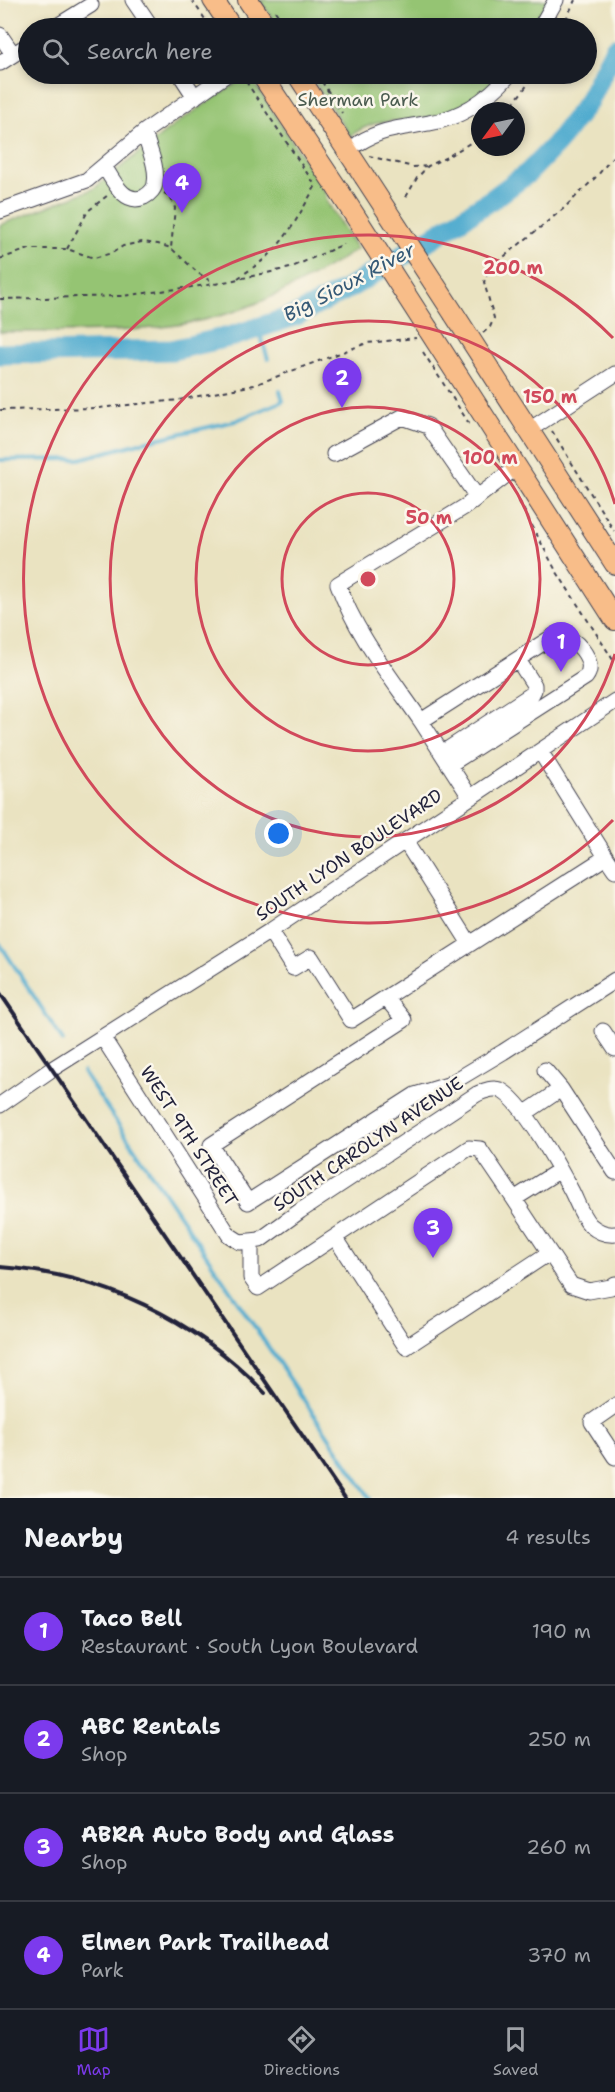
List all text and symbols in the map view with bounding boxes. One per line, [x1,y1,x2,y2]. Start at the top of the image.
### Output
search box [18,18,597,84]
icon: search [39,35,72,68]
text: Search here [87,37,213,66]
park label: Sherman Park [297,88,419,112]
north arrow [471,102,525,156]
pin: 4 [162,164,201,213]
water label: Big Sioux River [279,236,420,328]
text: 200 m [483,256,544,280]
pin: 2 [322,358,362,408]
text: 150 m [523,385,578,409]
text: 100 m [462,446,518,470]
text: 50 m [406,506,453,530]
centre of rings [358,569,378,589]
pin: 1 [542,622,580,672]
street label: SOUTH LYON BOULEVARD [251,783,447,927]
your location [264,819,293,848]
street label: WEST 9TH STREET [135,1061,243,1211]
street label: SOUTH CAROLYN AVENUE [268,1071,468,1217]
pin: 3 [414,1208,452,1258]
text: Nearby [24,1520,123,1555]
text: 4 results [505,1524,591,1550]
text: Taco Bell [81,1604,182,1633]
text: 1 [39,1618,48,1644]
text: 190 m [532,1618,591,1644]
text: Restaurant · South Lyon Boulevard [81,1633,418,1659]
text: ABC Rentals [81,1712,220,1741]
text: 2 [37,1726,51,1752]
text: 250 m [527,1726,591,1752]
text: Shop [81,1741,128,1767]
text: ABRA Auto Body and Glass [81,1820,394,1849]
text: 3 [37,1834,51,1860]
text: 260 m [526,1834,591,1860]
text: Shop [81,1849,128,1875]
text: Elmen Park Trailhead [81,1928,329,1957]
text: 4 [37,1942,51,1968]
text: 370 m [527,1942,591,1968]
text: Park [81,1957,124,1983]
tab: Map [77,2023,111,2080]
tab: Directions [264,2023,340,2080]
tab: Saved [493,2023,539,2080]

